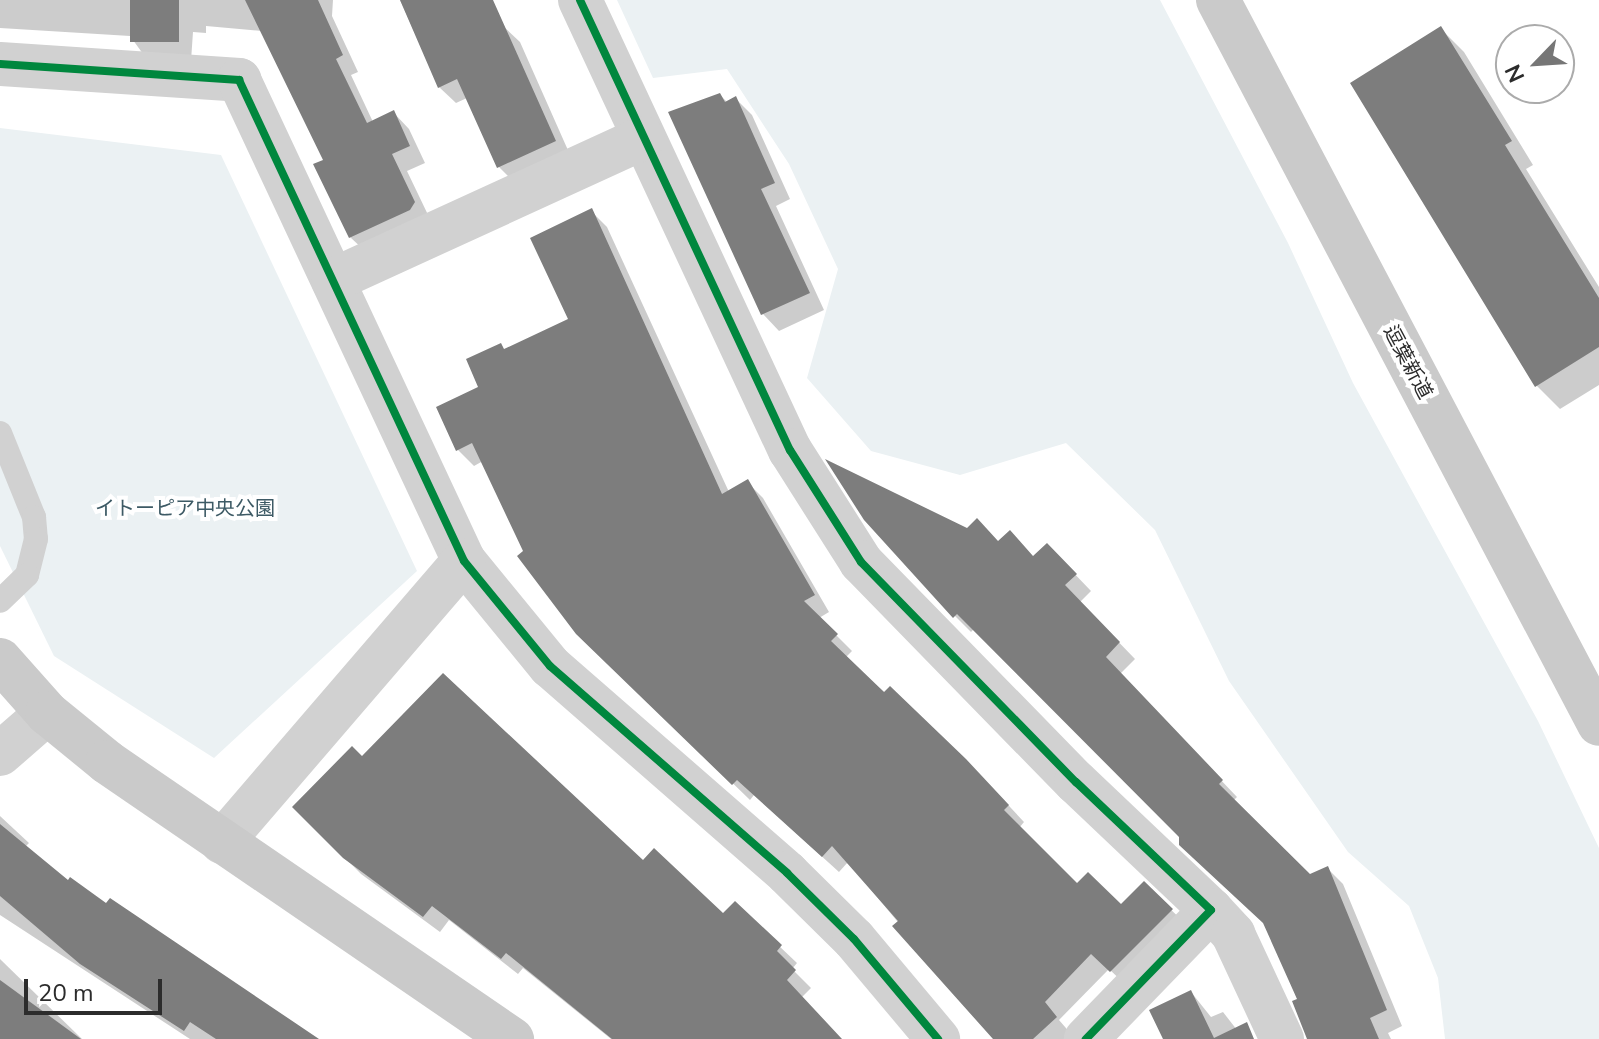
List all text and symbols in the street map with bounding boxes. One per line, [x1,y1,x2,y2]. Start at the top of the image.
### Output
north arrow [1495,24,1575,104]
text: N [1498,59,1532,87]
street label: 逗葉新道 [1379,321,1437,403]
park label: イトーピア中央公園 [95,496,275,520]
scale bar [28,963,166,1013]
text: 20 m [38,977,94,1009]

